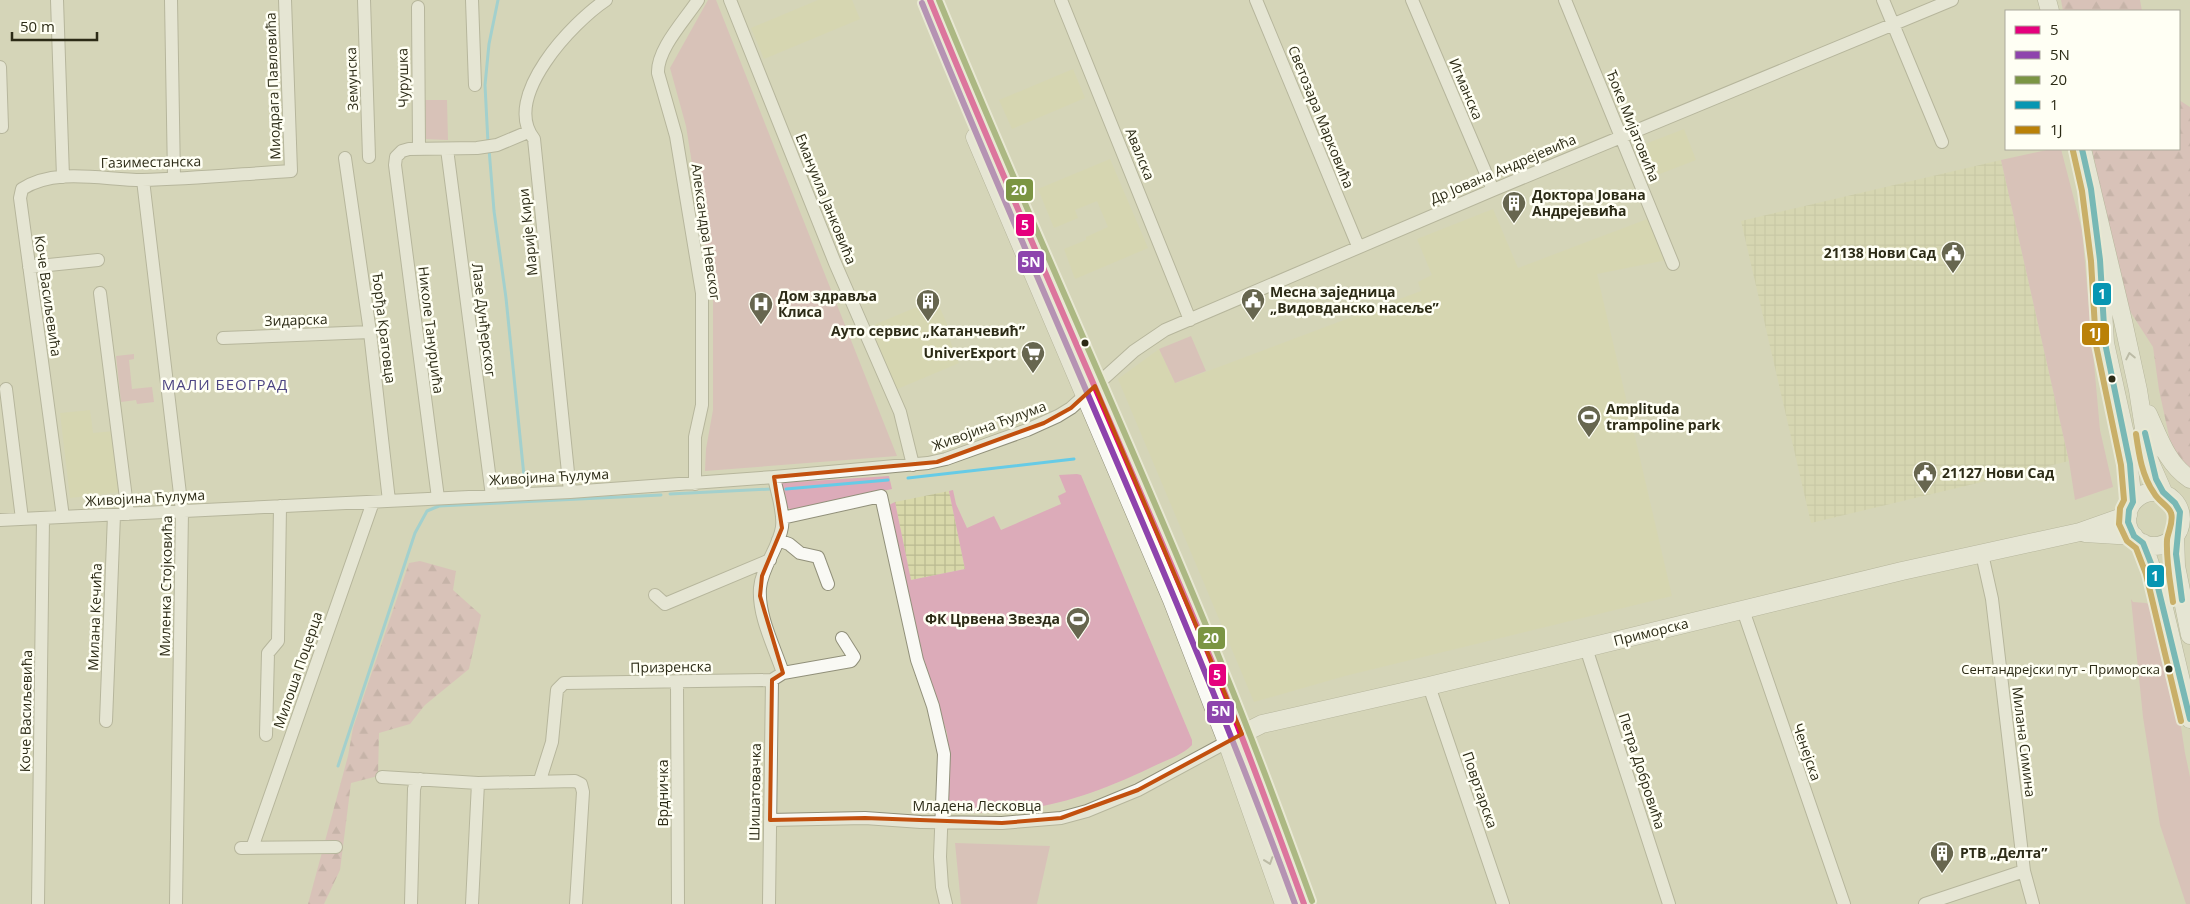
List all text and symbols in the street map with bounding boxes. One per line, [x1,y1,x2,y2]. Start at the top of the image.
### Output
scale bar [12,10,98,42]
legend [2005,10,2180,150]
street label: Миодрага Павловића [260,12,285,160]
text: 50 m [20,16,55,36]
text: 5 [2050,19,2059,39]
street label: Светозара Марковића [1284,43,1359,191]
text: 5N [2050,44,2070,64]
street label: Земунска [341,47,362,111]
street label: Чурушка [392,48,413,108]
street label: Игманска [1445,55,1488,123]
street label: Ђоке Мијатовића [1602,67,1664,184]
text: 20 [2050,69,2067,89]
text: 1 [2050,94,2059,114]
text: 1J [2050,119,2063,139]
street label: Авалска [1121,125,1159,183]
street label: Др Јована Андрејевића [1427,129,1579,208]
street label: Емануила Јанковића [792,131,861,267]
street label: Газиместанска [101,151,201,172]
street label: Александра Невског [687,162,726,302]
line badge: 20 [1005,178,1034,202]
text: 20 [1011,180,1027,199]
place label: Доктора Јована Андрејевића [1532,185,1646,220]
street label: Марије Кири [513,187,542,277]
building icon: Доктора Јована Андрејевића [1501,190,1527,224]
line badge: 5 [1015,213,1035,237]
text: 5 [1021,215,1029,234]
street label: Коче Васиљевића [31,234,66,358]
public building icon: 21138 Нови Сад [1940,240,1966,274]
place label: 21138 Нови Сад [1824,243,1937,262]
line badge: 5N [1017,250,1045,274]
text: 5N [1021,252,1041,271]
street label: Лазе Дунђерског [468,262,501,378]
street label: Николе Танурџића [414,265,449,395]
street label: Ђорђа Кратовца [368,271,401,385]
place label: Месна заједница „Видовданско насеље” [1270,282,1440,317]
line badge: 1 [2092,282,2112,306]
text: 1 [2098,284,2106,303]
place label: Дом здравља Клиса [778,286,877,321]
public building icon: Месна заједница „Видовданско насеље” [1240,287,1266,321]
building icon: Ауто сервис „Катанчевић” [915,288,941,322]
hospital icon: Дом здравља Клиса [748,291,774,325]
street label: Зидарска [264,309,328,330]
place label: Ауто сервис „Катанчевић” [831,321,1026,340]
line badge: 1J [2081,322,2110,346]
text: 1J [2089,323,2101,342]
unlabelled marker [1080,338,1090,348]
supermarket icon: UniverExport [1020,340,1046,374]
place label: UniverExport [923,343,1016,362]
one-way arrow [2125,351,2136,360]
district label: МАЛИ БЕОГРАД [162,374,288,394]
unlabelled marker [2107,374,2117,384]
street label: Живојина Ћулума [929,396,1049,455]
place label: Amplituda trampoline park [1606,399,1720,434]
sports icon: Amplituda trampoline park [1576,404,1602,438]
public building icon: 21127 Нови Сад [1912,460,1938,494]
place label: 21127 Нови Сад [1942,463,2055,482]
street label: Живојина Ћулума [488,464,609,489]
street label: Живојина Ћулума [84,485,205,510]
street label: Миленка Стојковића [155,515,176,657]
street label: Милана Кечића [83,563,106,671]
line badge: 1 [2146,564,2165,588]
text: 1 [2151,566,2159,585]
sports icon: ФК Црвена Звезда [1065,606,1091,640]
street label: Милоша Поцерца [269,609,326,731]
place label: ФК Црвена Звезда [925,609,1060,628]
street label: Приморска [1611,613,1690,650]
line badge: 20 [1197,626,1226,650]
text: 20 [1203,628,1219,647]
street label: Коче Васиљевића [15,650,36,772]
street label: Призренска [630,656,712,677]
place label: Сентандрејски пут - Приморска [1961,660,2160,678]
line badge: 5 [1208,663,1227,687]
marker: Сентандрејски пут - Приморска [2164,664,2174,674]
text: 5 [1213,665,1221,684]
street label: Милана Симина [2008,686,2041,798]
line badge: 5N [1206,700,1235,724]
text: 5N [1211,701,1231,720]
street label: Петра Добровића [1615,710,1670,831]
street label: Ченејска [1789,721,1826,783]
street label: Шишатовачка [744,743,765,841]
street label: Повртарска [1458,749,1502,831]
street label: Врдничка [653,760,672,826]
street label: Младена Лесковца [912,796,1042,815]
building icon: РТВ „Делта” [1929,840,1955,874]
place label: РТВ „Делта” [1960,843,2048,862]
one-way arrow [1263,856,1273,865]

